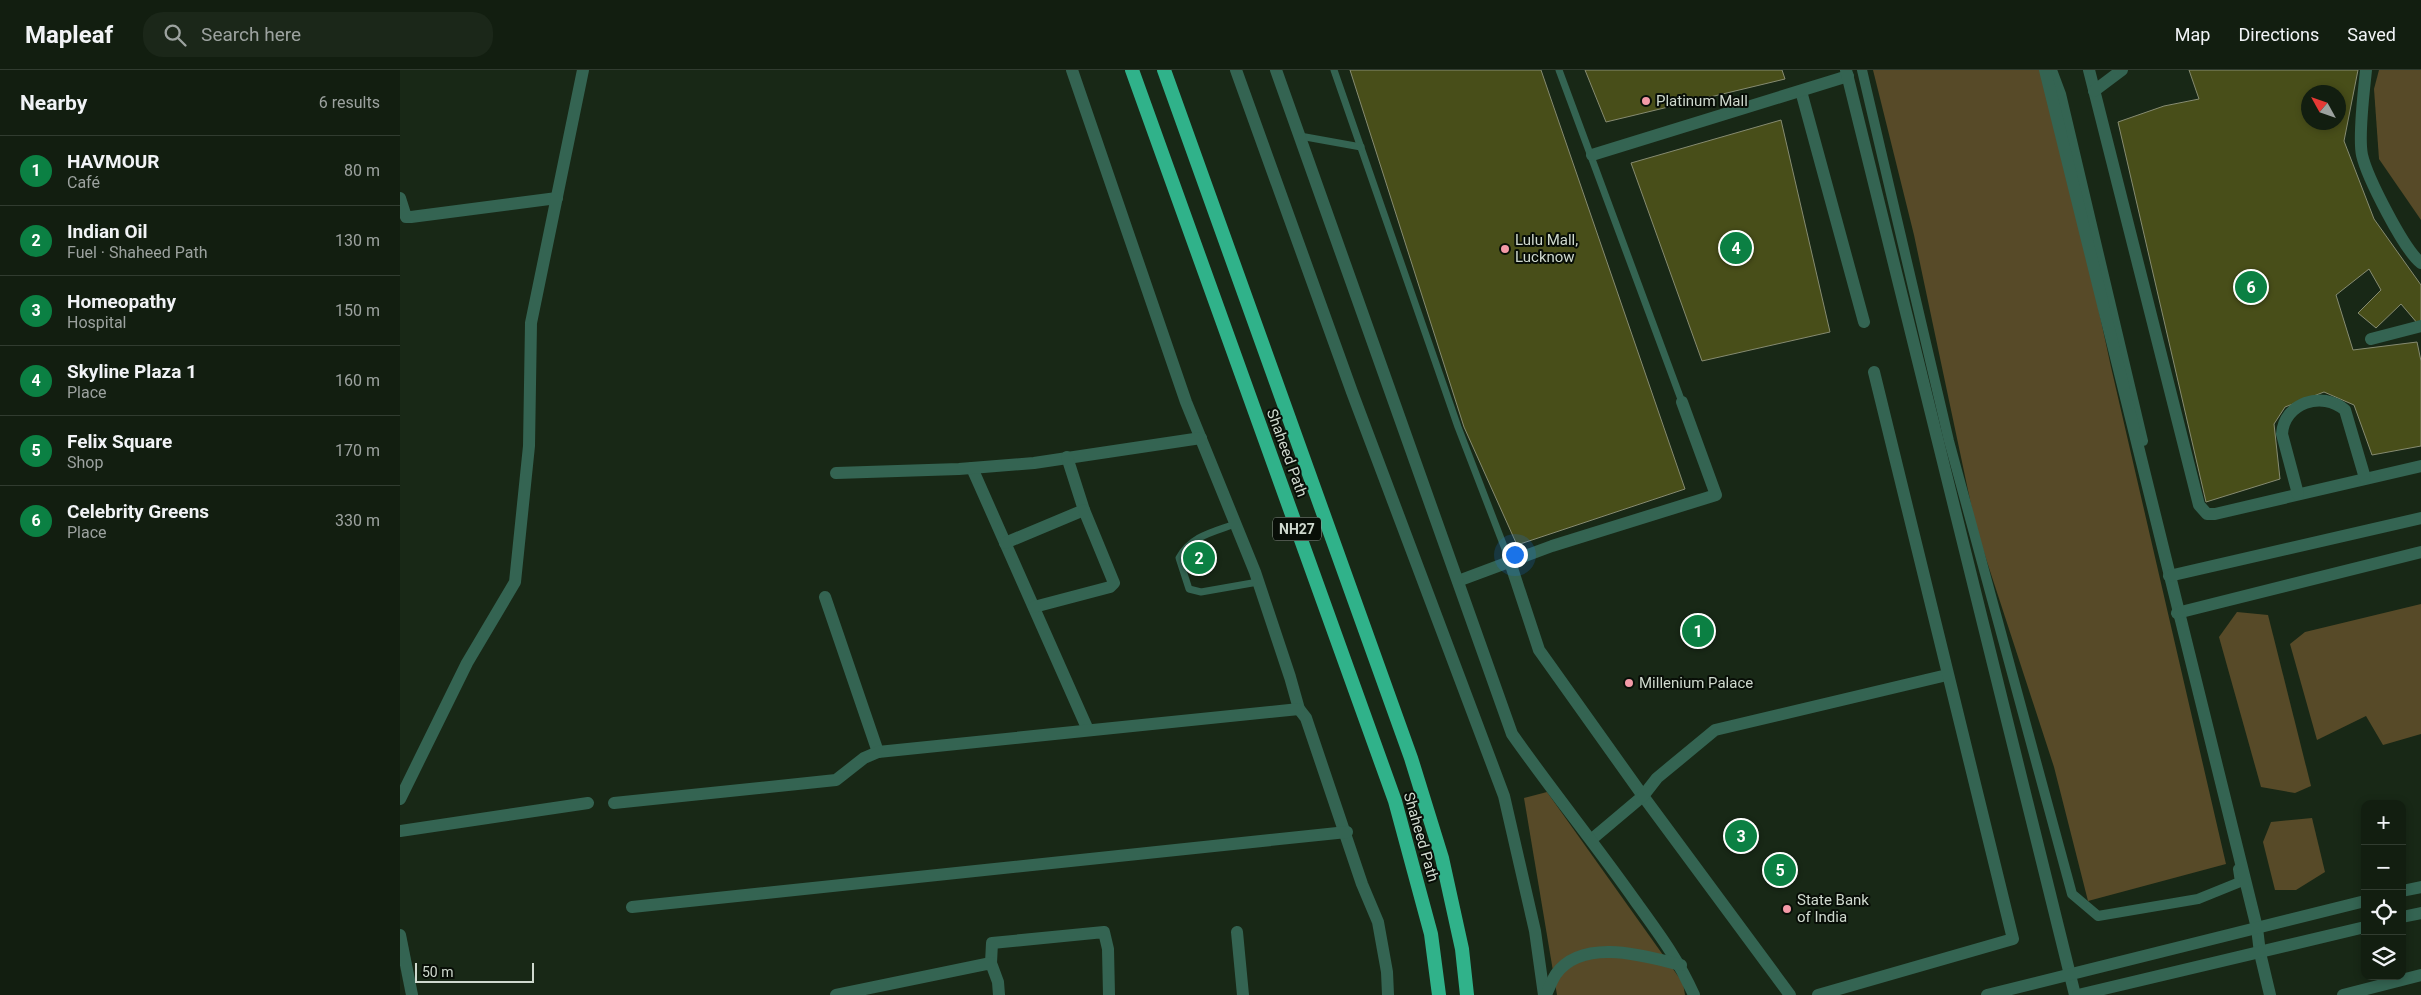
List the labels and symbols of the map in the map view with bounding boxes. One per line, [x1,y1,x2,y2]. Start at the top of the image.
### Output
north arrow [2301,85,2346,130]
place label: Platinum Mall [1656,92,1748,110]
marker: Platinum Mall [1640,95,1652,107]
pin: 4 [1720,229,1752,267]
place label: Lulu Mall, Lucknow [1515,231,1578,266]
marker: Lulu Mall, Lucknow [1499,243,1511,255]
pin: 6 [2235,268,2267,306]
street label: Shaheed Path [1263,407,1311,499]
road number: NH27 [1273,518,1321,540]
pin: 2 [1183,539,1215,577]
your location [1502,542,1528,568]
pin: 1 [1682,612,1714,650]
place label: Millenium Palace [1639,674,1753,692]
marker: Millenium Palace [1623,677,1635,689]
street label: Shaheed Path [1400,790,1442,884]
pin: 3 [1725,817,1757,855]
pin: 5 [1764,851,1796,889]
place label: State Bank of India [1797,891,1869,926]
marker: State Bank of India [1781,903,1793,915]
scale bar [415,960,534,983]

